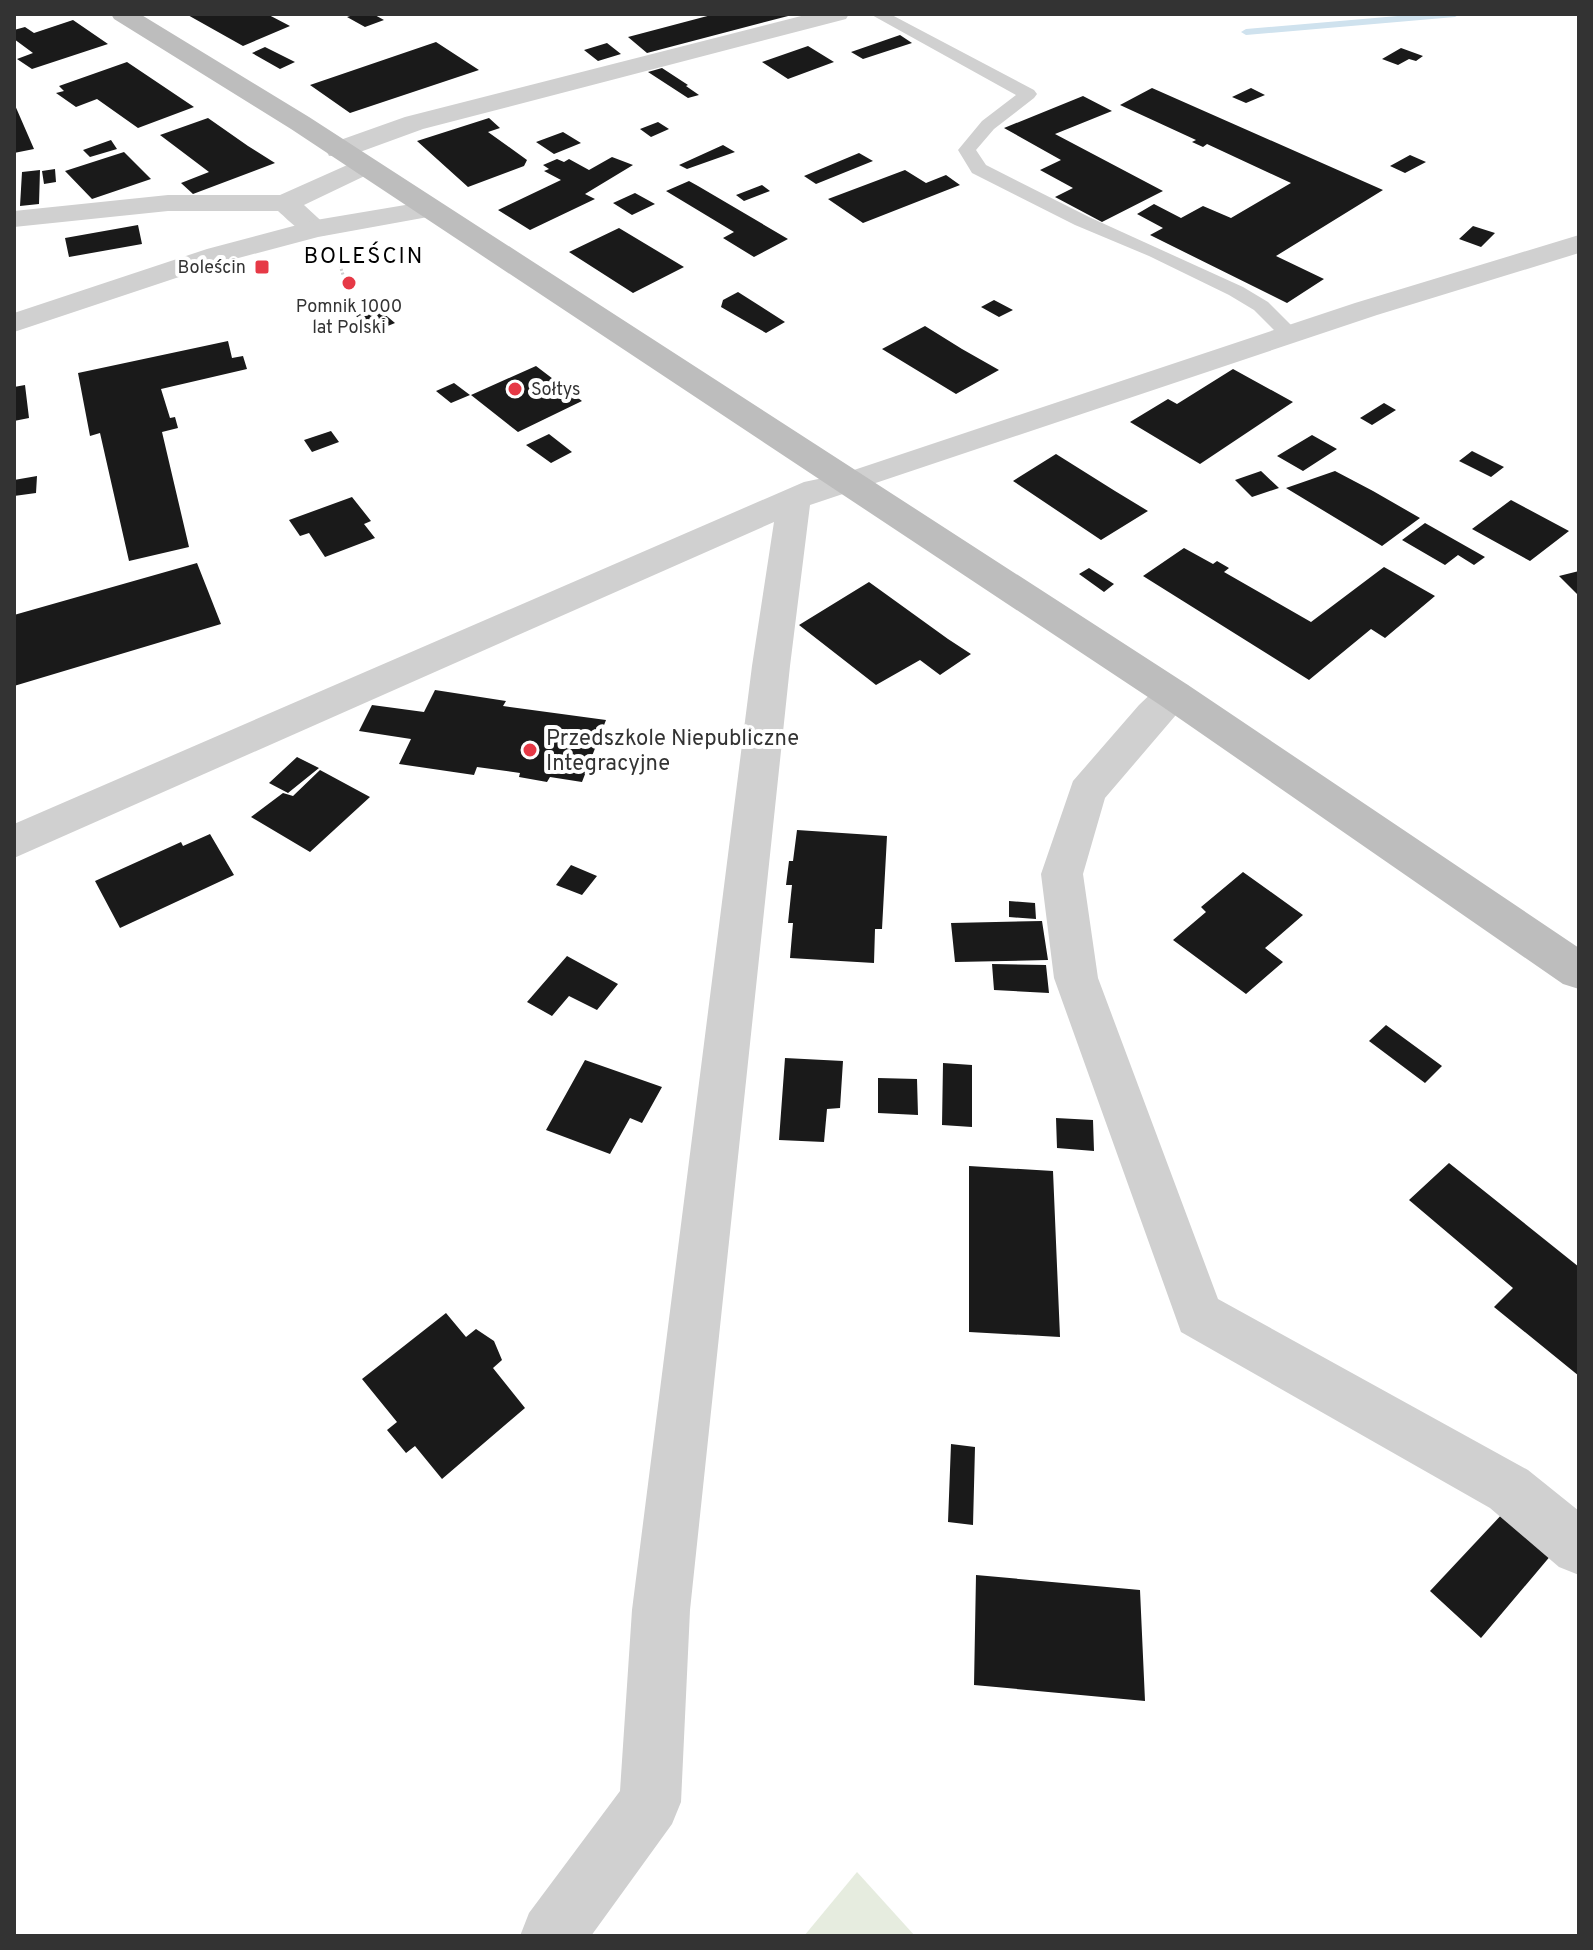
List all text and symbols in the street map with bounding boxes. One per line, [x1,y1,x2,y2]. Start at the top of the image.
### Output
district label: BOLEŚCIN [304,241,424,271]
place label: Boleścin [178,257,246,280]
marker: Boleścin [253,258,271,276]
marker: Pomnik 1000 lat Polski [340,274,358,292]
place label: Pomnik 1000 lat Polski [296,296,402,340]
place label: Sołtys [531,379,580,402]
marker: Sołtys [506,380,524,398]
place label: Przedszkole Niepubliczne Integracyjne [546,726,799,778]
marker: Przedszkole Niepubliczne Integracyjne [521,741,539,759]

